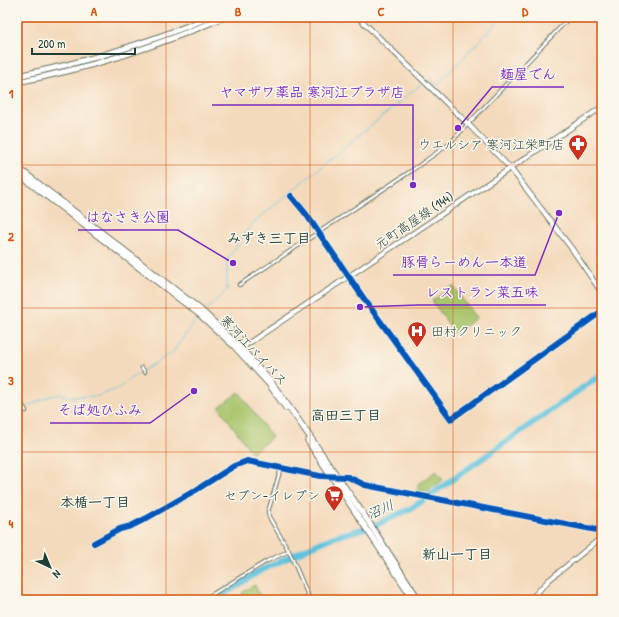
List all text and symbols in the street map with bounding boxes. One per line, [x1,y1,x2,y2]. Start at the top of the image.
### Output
text: A [91,2,98,20]
text: B [235,2,242,20]
text: C [377,2,385,20]
text: D [522,2,529,20]
scale bar [32,30,135,56]
text: 200 m [38,35,65,52]
callout: 麺屋でん [492,61,564,87]
text: 麺屋でん [500,64,556,83]
callout: ヤマザワ薬品 寒河江プラザ店 [212,79,413,105]
text: ヤマザワ薬品 寒河江プラザ店 [219,82,405,101]
text: 1 [9,84,14,102]
pharmacy icon: ウエルシア 寒河江栄町店 [567,133,589,161]
place label: ウエルシア 寒河江栄町店 [418,135,564,153]
street label: 元町高屋線 (144) [371,187,457,253]
callout: はなさき公園 [78,204,178,230]
text: はなさき公園 [86,207,170,226]
text: 2 [8,227,15,245]
district label: みずき三丁目 [227,228,311,247]
callout: 豚骨らーめん一本道 [393,249,535,275]
text: 豚骨らーめん一本道 [401,252,527,271]
callout: レストラン菜五味 [418,279,546,305]
text: レストラン菜五味 [425,282,539,301]
street label: 寒河江バイパス [216,311,292,389]
hospital icon: 田村クリニック [406,320,428,348]
place label: 田村クリニック [431,322,522,340]
text: 3 [8,371,14,389]
callout: そば処ひふみ [50,397,150,423]
text: そば処ひふみ [58,400,142,419]
district label: 高田三丁目 [311,405,381,424]
supermarket icon: セブン-イレブン [323,484,345,512]
place label: セブン-イレブン [224,486,320,504]
district label: 本楯一丁目 [60,492,130,511]
water label: 沼川 [363,495,397,523]
text: 4 [9,514,14,532]
district label: 新山一丁目 [422,544,492,563]
north arrow [30,547,70,587]
text: N [50,567,64,581]

